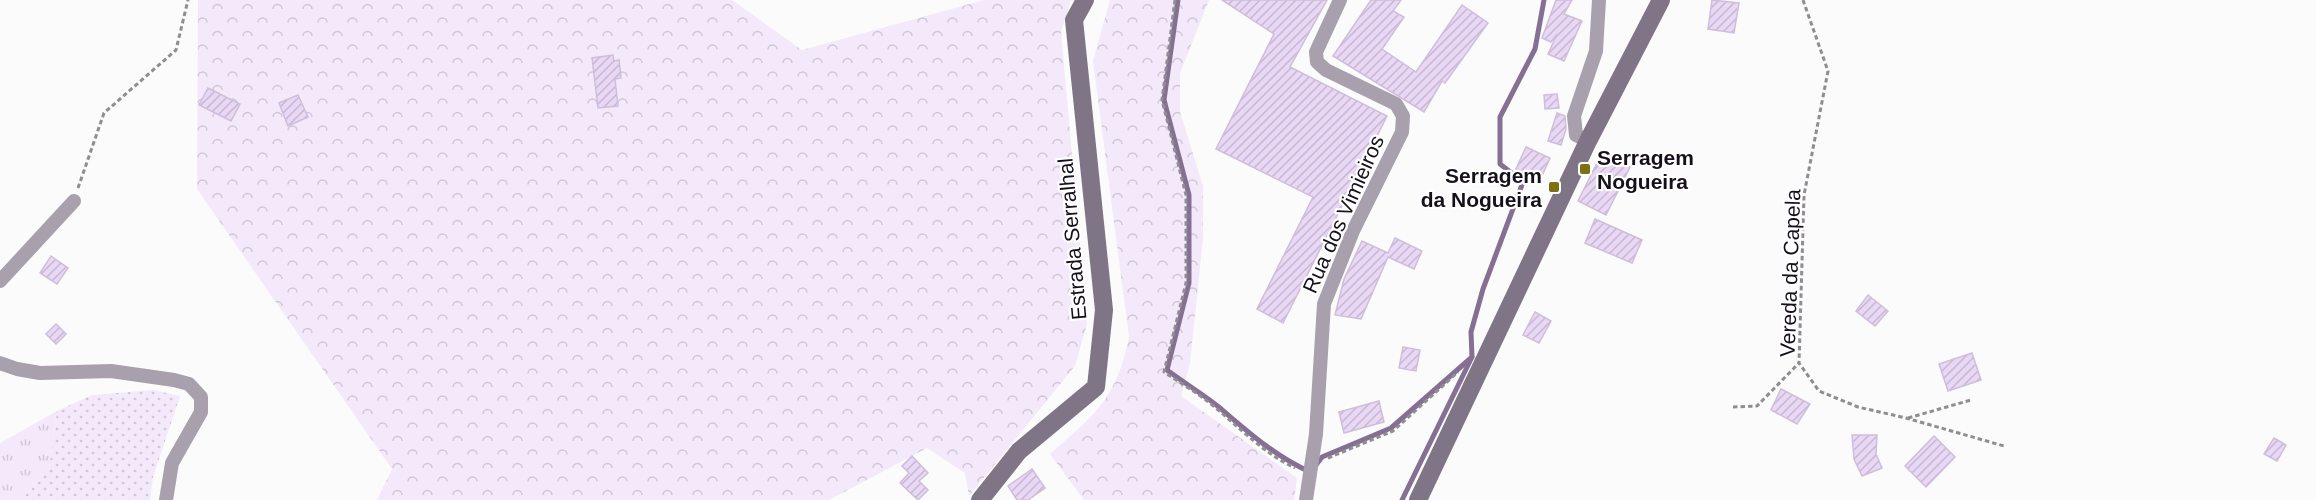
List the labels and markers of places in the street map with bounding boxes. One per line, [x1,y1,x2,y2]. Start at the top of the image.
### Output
place label: Serragem Nogueira [1597,146,1694,193]
marker: Serragem Nogueira [1578,162,1592,176]
place label: Serragem da Nogueira [1421,164,1542,211]
marker: Serragem da Nogueira [1547,180,1561,194]

